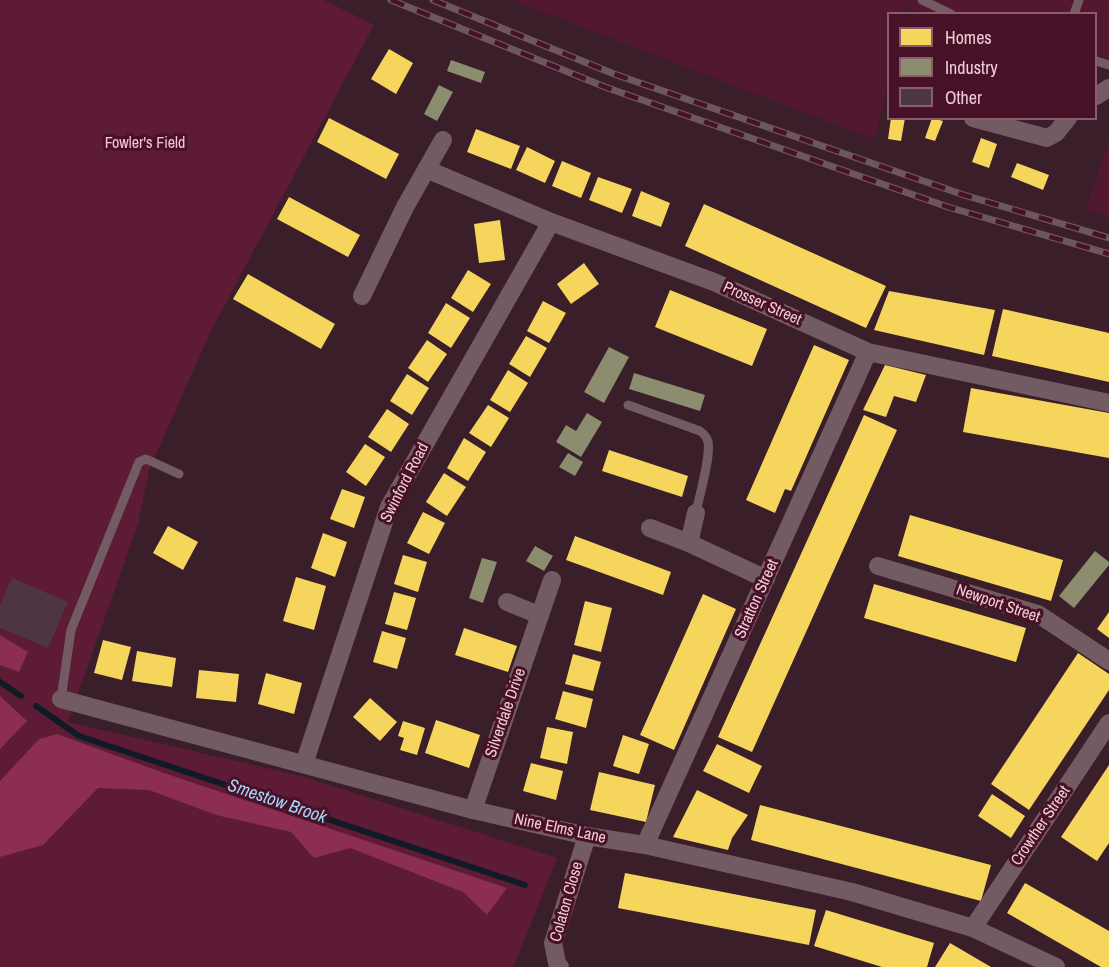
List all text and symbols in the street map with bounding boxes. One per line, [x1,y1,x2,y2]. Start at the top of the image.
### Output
legend [887,12,1097,120]
text: Homes [945,25,992,50]
text: Industry [945,55,998,80]
text: Other [945,85,982,110]
park label: Fowler's Field [105,134,185,154]
street label: Prosser Street [720,278,804,330]
street label: Swinford Road [377,440,433,526]
street label: Stratton Street [731,556,783,642]
street label: Newport Street [954,581,1042,627]
street label: Silverdale Drive [482,666,530,760]
water label: Smestow Brook [225,775,329,829]
street label: Crowther Street [1007,783,1075,869]
street label: Nine Elms Lane [512,810,608,848]
street label: Colaton Close [546,860,588,944]

